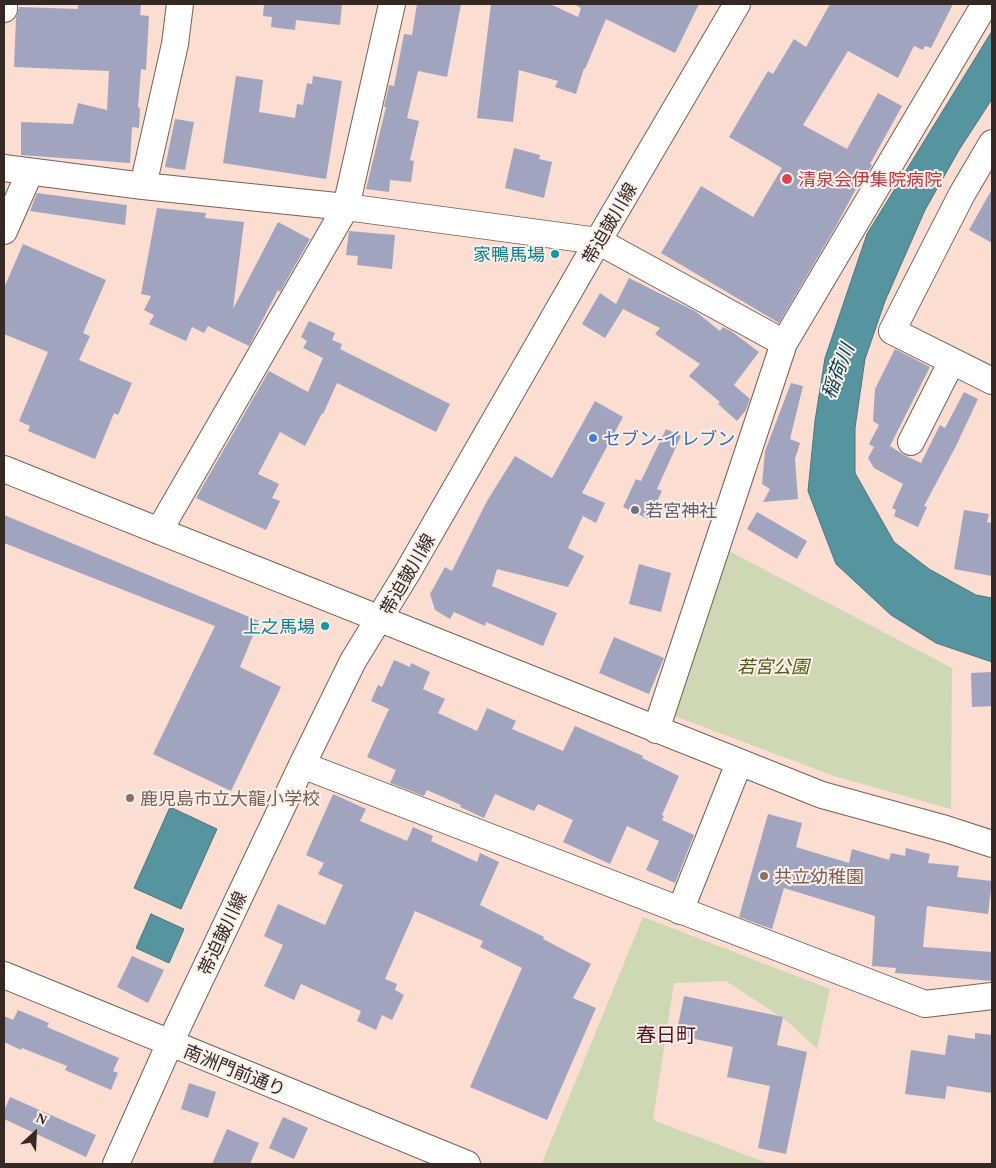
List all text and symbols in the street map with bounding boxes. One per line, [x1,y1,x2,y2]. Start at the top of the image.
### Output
place label: 清泉会伊集院病院 [798,168,942,190]
marker: 清泉会伊集院病院 [780,172,794,186]
street label: 帯迫皷川線 [577,179,641,267]
place label: 家鴨馬場 [473,243,545,265]
marker: 家鴨馬場 [549,248,561,260]
water label: 稲荷川 [816,340,858,402]
place label: セブン-イレブン [603,427,735,449]
marker: セブン-イレブン [587,432,599,444]
place label: 若宮神社 [645,499,717,521]
marker: 若宮神社 [629,504,641,516]
street label: 帯迫皷川線 [375,530,439,618]
place label: 上之馬場 [243,615,315,637]
marker: 上之馬場 [319,620,331,632]
park label: 若宮公園 [737,655,809,677]
place label: 鹿児島市立大龍小学校 [140,787,320,809]
marker: 鹿児島市立大龍小学校 [124,792,136,804]
place label: 共立幼稚園 [774,865,864,887]
marker: 共立幼稚園 [758,870,770,882]
street label: 帯迫皷川線 [193,888,251,978]
district label: 春日町 [636,1022,696,1046]
street label: 南洲門前通り [181,1040,289,1100]
north arrow [10,1108,60,1158]
text: N [34,1110,49,1128]

